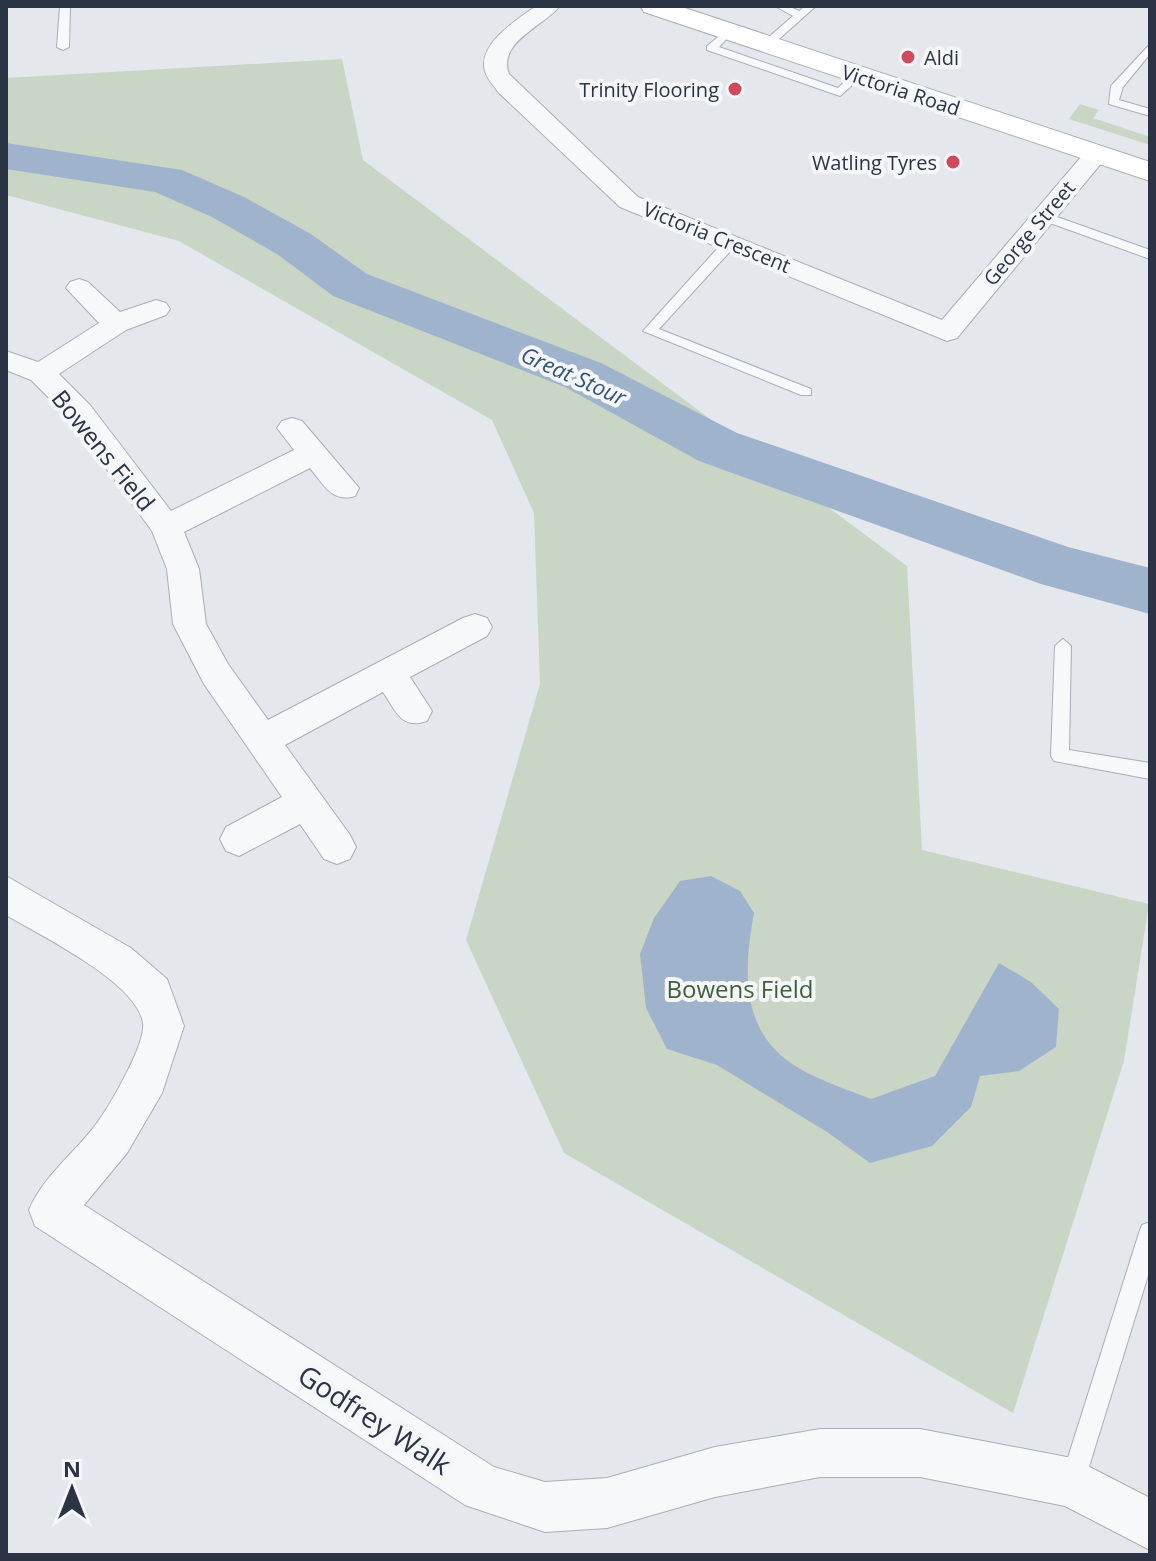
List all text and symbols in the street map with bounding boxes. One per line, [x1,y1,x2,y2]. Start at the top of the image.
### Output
place label: Aldi [924,44,959,71]
marker: Aldi [899,48,917,66]
street label: Victoria Road [838,58,964,122]
place label: Trinity Flooring [579,76,719,103]
marker: Trinity Flooring [726,80,744,98]
place label: Watling Tyres [812,149,937,176]
marker: Watling Tyres [944,153,962,171]
street label: George Street [977,175,1081,291]
street label: Victoria Crescent [639,195,795,279]
water label: Great Stour [517,338,632,412]
street label: Bowens Field [45,382,163,518]
park label: Bowens Field [666,972,814,1005]
street label: Godfrey Walk [291,1355,459,1483]
north arrow [32,1449,112,1529]
text: N [63,1453,81,1483]

